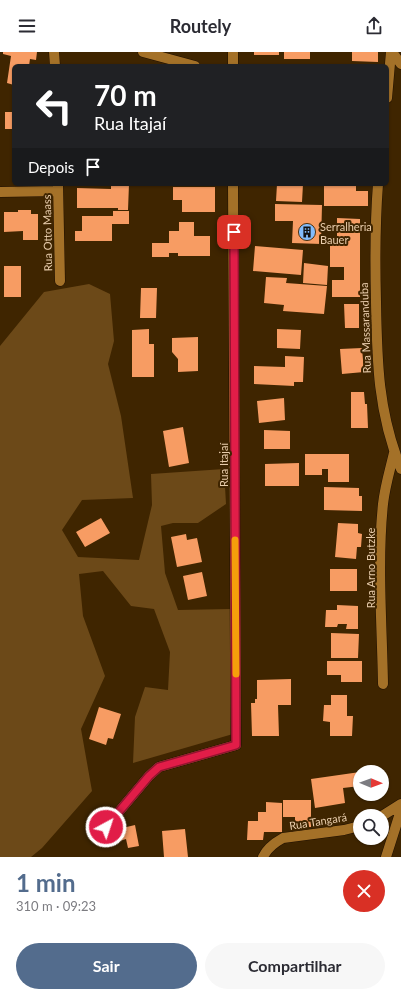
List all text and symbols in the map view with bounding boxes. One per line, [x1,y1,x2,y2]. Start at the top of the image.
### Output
icon: menu [16,15,38,37]
text: Routely [170,15,231,37]
icon: share [363,15,385,37]
text: 70 m [94,78,157,112]
icon: left [28,80,80,132]
text: Rua Itajaí [94,112,166,134]
icon: arrive [82,156,104,178]
text: Depois [28,158,74,176]
street label: Rua Otto Maass [40,194,54,272]
pin [217,215,251,249]
place label: Serralheria Bauer [320,220,372,246]
icon: arrive [223,221,245,243]
building icon: Serralheria Bauer [297,222,317,242]
street label: Rua Massaranduba [357,282,373,374]
street label: Rua Itajaí [217,443,230,487]
street label: Rua Arno Butzke [364,528,377,608]
north arrow [353,765,389,801]
map controls [353,765,389,845]
position arrow [85,806,127,848]
button: search [353,809,389,845]
street label: Rua Tangará [288,810,348,832]
text: 1 min [16,868,76,897]
button: close [343,870,385,912]
text: 310 m · 09:23 [16,898,96,914]
button: Sair [16,943,197,989]
button: Compartilhar [205,943,385,989]

